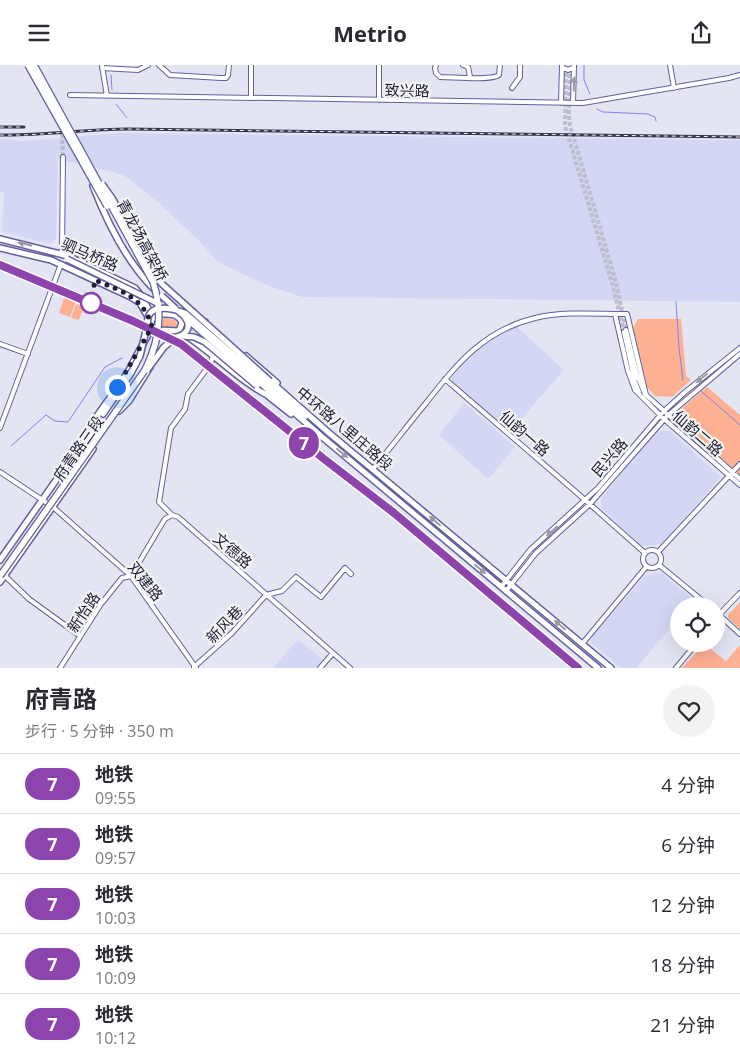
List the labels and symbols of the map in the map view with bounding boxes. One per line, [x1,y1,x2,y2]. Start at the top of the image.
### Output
one-way arrow [570,76,578,92]
street label: 致兴路 [384,80,430,100]
street label: 青龙场高架桥 [113,196,173,284]
street label: 驷马桥路 [58,233,122,275]
one-way arrow [17,240,32,248]
unlabelled marker [80,292,102,314]
one-way arrow [696,372,708,384]
your location [105,375,130,400]
street label: 中环路八里庄路段 [293,382,397,474]
street label: 仙韵一路 [496,406,554,460]
street label: 仙韵二路 [669,406,727,460]
street label: 府青路三段 [48,412,108,484]
line badge: 7 [288,427,320,459]
street label: 民兴路 [587,433,631,481]
one-way arrow [335,448,348,459]
one-way arrow [429,516,442,527]
one-way arrow [545,526,558,537]
street label: 文德路 [209,528,257,572]
street label: 双建路 [124,557,168,605]
one-way arrow [473,563,486,574]
street label: 新怡路 [62,588,104,636]
street label: 新风巷 [201,601,247,647]
one-way arrow [554,620,567,631]

